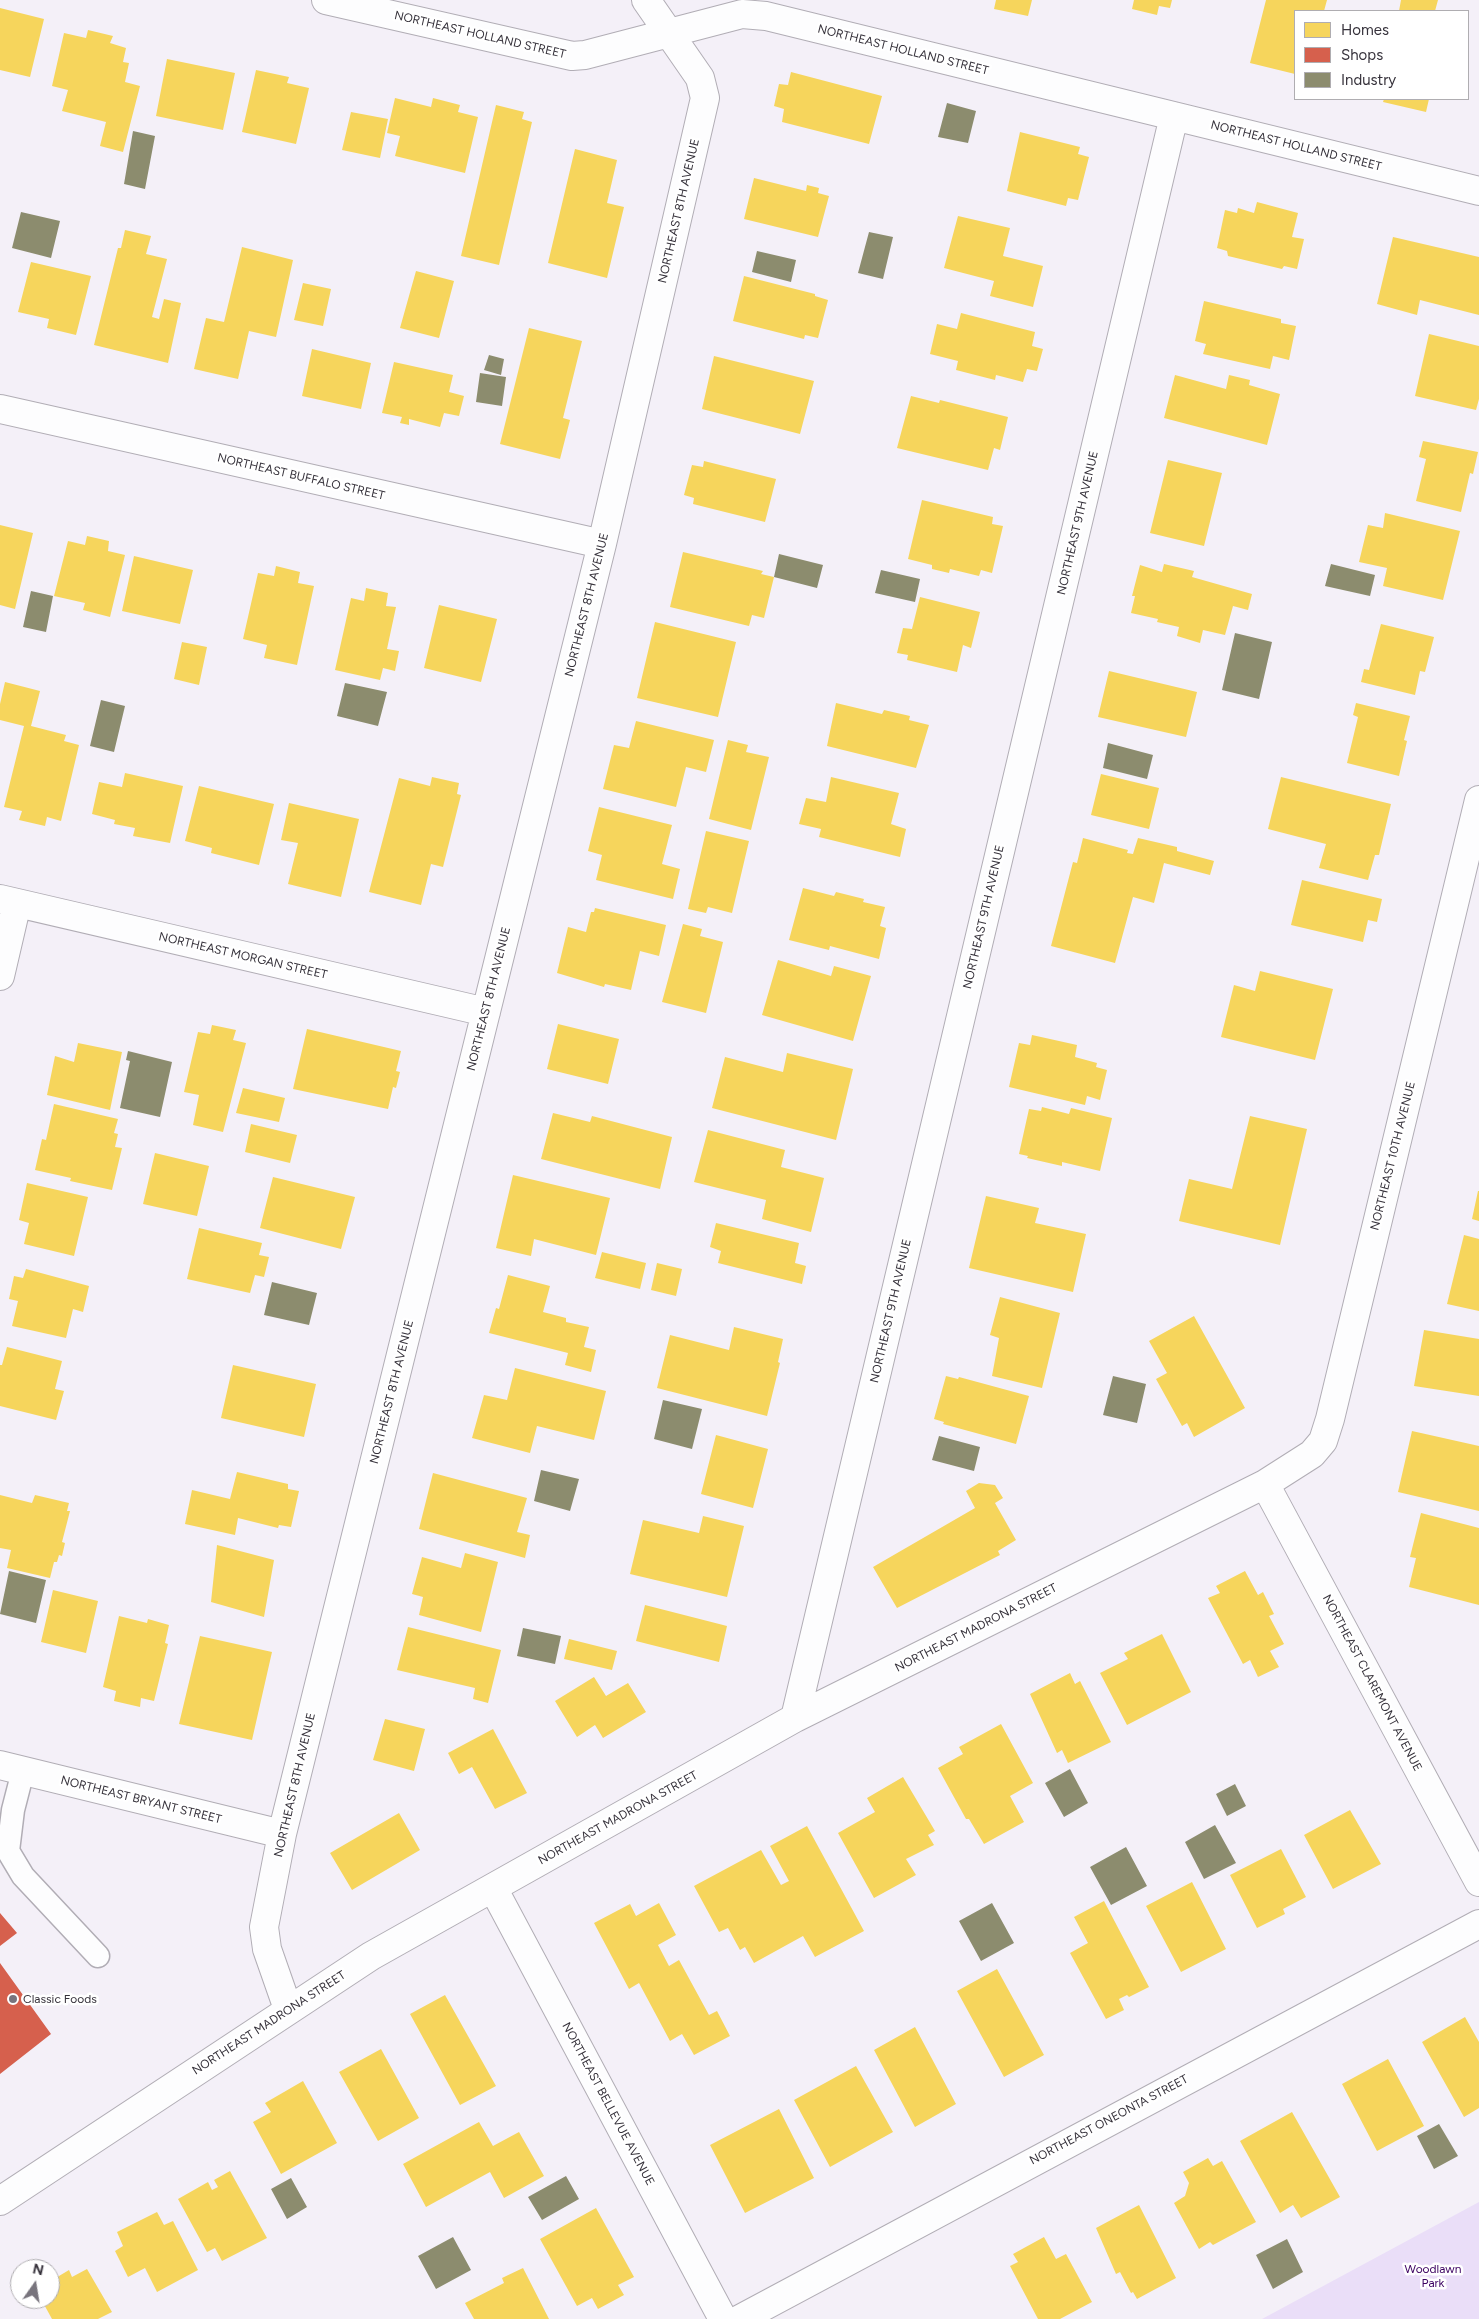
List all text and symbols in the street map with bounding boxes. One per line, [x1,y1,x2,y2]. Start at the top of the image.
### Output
street label: NORTHEAST HOLLAND STREET [393,8,567,62]
legend [1294,10,1469,100]
text: Homes [1341,21,1389,39]
street label: NORTHEAST HOLLAND STREET [816,22,990,78]
text: Shops [1341,46,1383,64]
text: Industry [1341,71,1396,89]
street label: NORTHEAST HOLLAND STREET [1209,118,1383,174]
street label: NORTHEAST 8TH AVENUE [655,137,703,285]
street label: NORTHEAST 9TH AVENUE [1054,450,1102,596]
street label: NORTHEAST BUFFALO STREET [216,451,386,503]
street label: NORTHEAST 8TH AVENUE [562,532,612,678]
street label: NORTHEAST 9TH AVENUE [960,844,1008,990]
street label: NORTHEAST 8TH AVENUE [464,926,514,1072]
street label: NORTHEAST MORGAN STREET [157,930,329,982]
street label: NORTHEAST 10TH AVENUE [1368,1080,1418,1232]
street label: NORTHEAST 9TH AVENUE [867,1238,915,1384]
street label: NORTHEAST 8TH AVENUE [367,1319,417,1465]
street label: NORTHEAST MADRONA STREET [893,1581,1059,1675]
street label: NORTHEAST CLAREMONT AVENUE [1319,1592,1425,1774]
street label: NORTHEAST 8TH AVENUE [271,1711,319,1859]
street label: NORTHEAST MADRONA STREET [536,1768,700,1868]
street label: NORTHEAST BRYANT STREET [59,1773,223,1827]
street label: NORTHEAST MADRONA STREET [190,1968,348,2078]
place label: Classic Foods [23,1992,97,2006]
marker: Classic Foods [7,1993,19,2005]
street label: NORTHEAST BELLEVUE AVENUE [559,2020,657,2188]
street label: NORTHEAST ONEONTA STREET [1027,2072,1191,2168]
north arrow [10,2259,60,2309]
text: N [31,2260,45,2279]
park label: Woodlawn Park [1405,2262,1461,2290]

